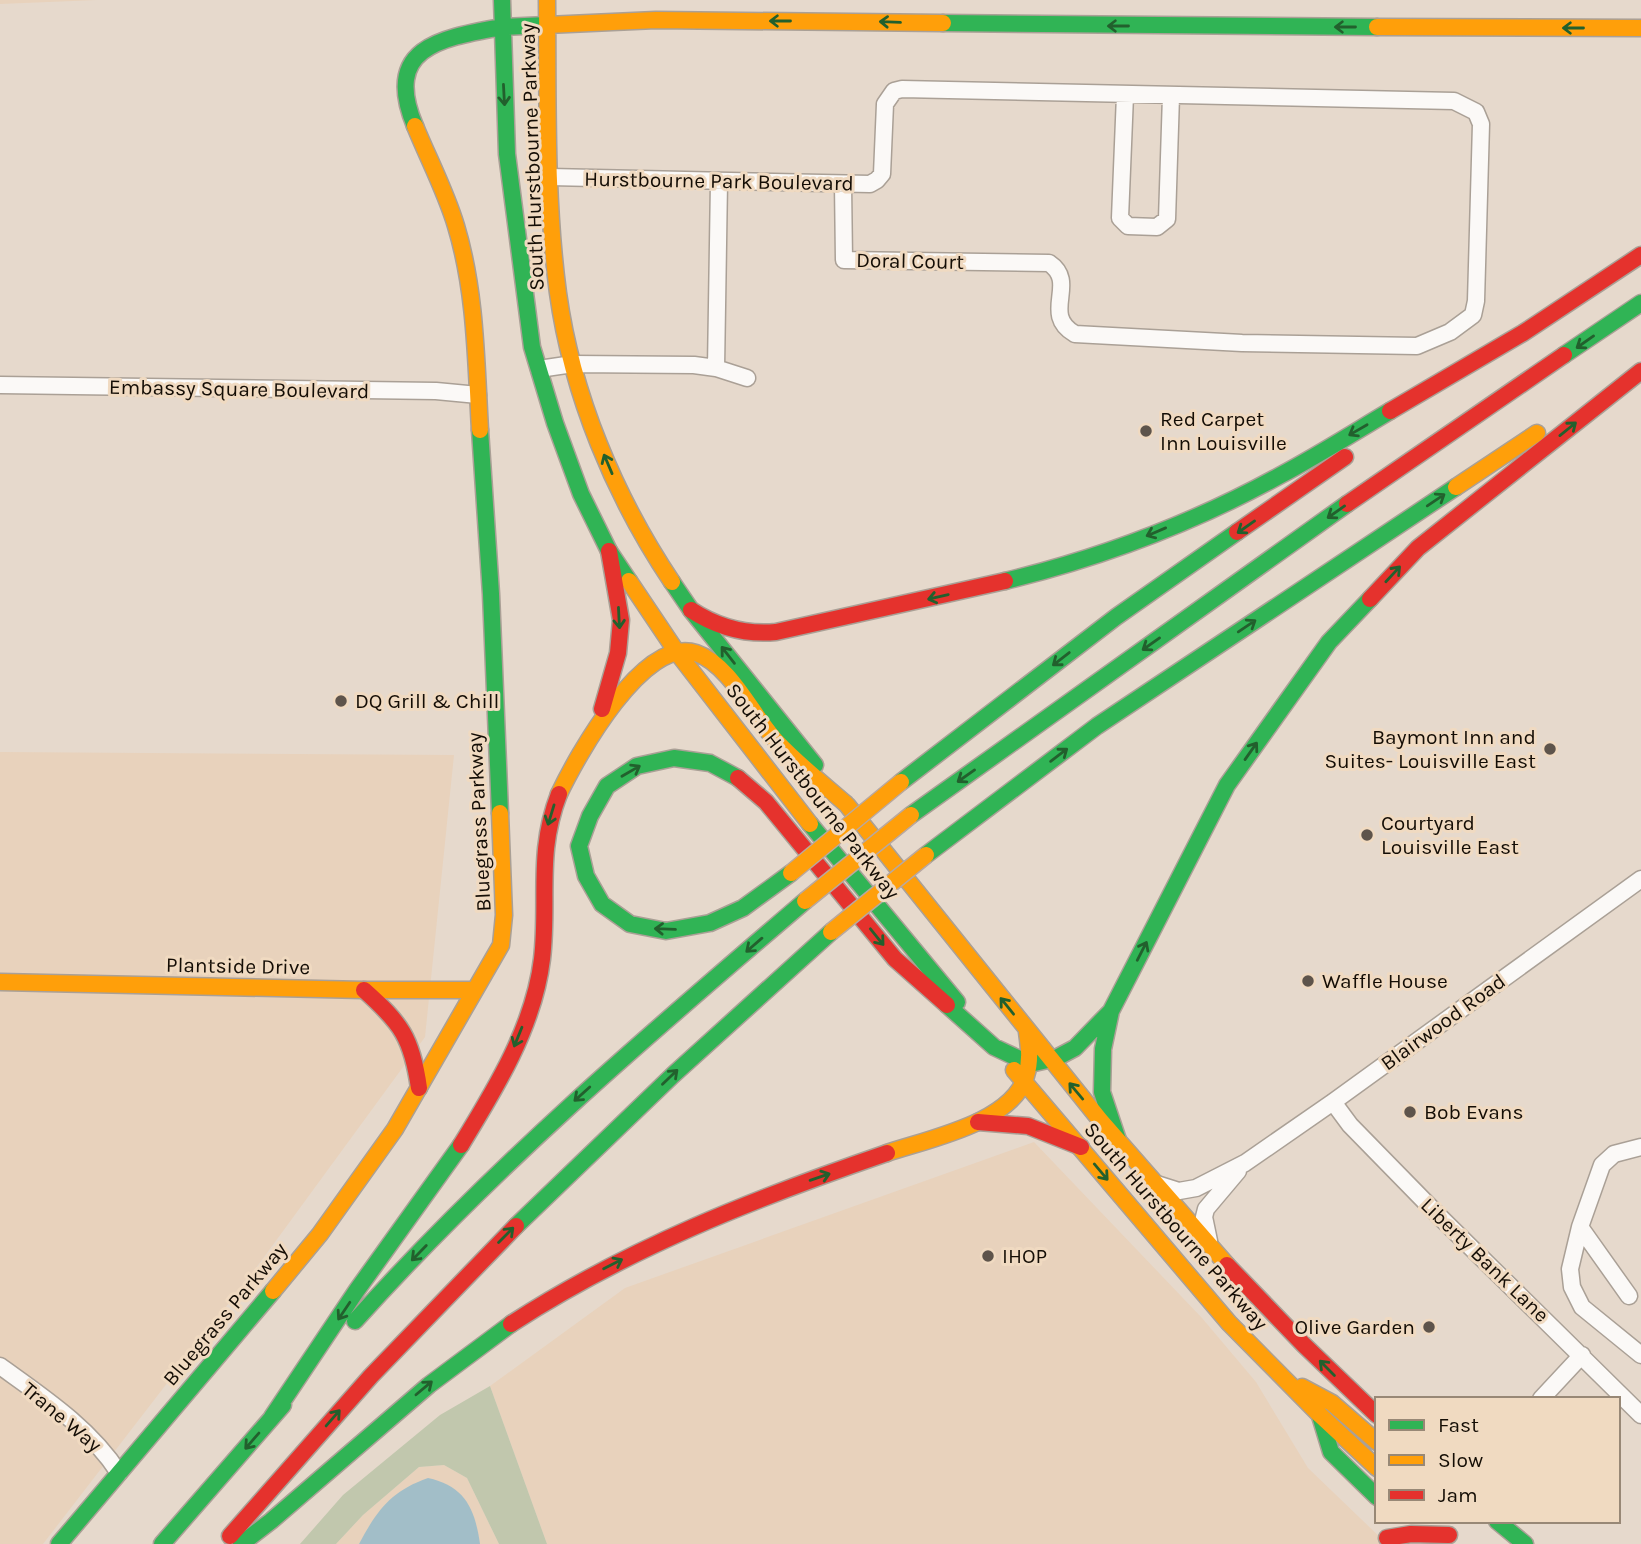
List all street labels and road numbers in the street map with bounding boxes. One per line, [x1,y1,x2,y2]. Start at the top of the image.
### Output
street label: South Hurstbourne Parkway [515,23,549,291]
street label: Hurstbourne Park Boulevard [584,167,854,195]
street label: Doral Court [856,248,964,274]
street label: Embassy Square Boulevard [109,375,369,403]
street label: South Hurstbourne Parkway [721,678,905,904]
street label: Bluegrass Parkway [462,731,496,912]
street label: Plantside Drive [166,953,310,979]
street label: Blairwood Road [1376,969,1510,1075]
street label: South Hurstbourne Parkway [1079,1117,1273,1335]
street label: Liberty Bank Lane [1416,1193,1554,1327]
street label: Bluegrass Parkway [158,1237,292,1391]
street label: Trane Way [18,1377,107,1457]

